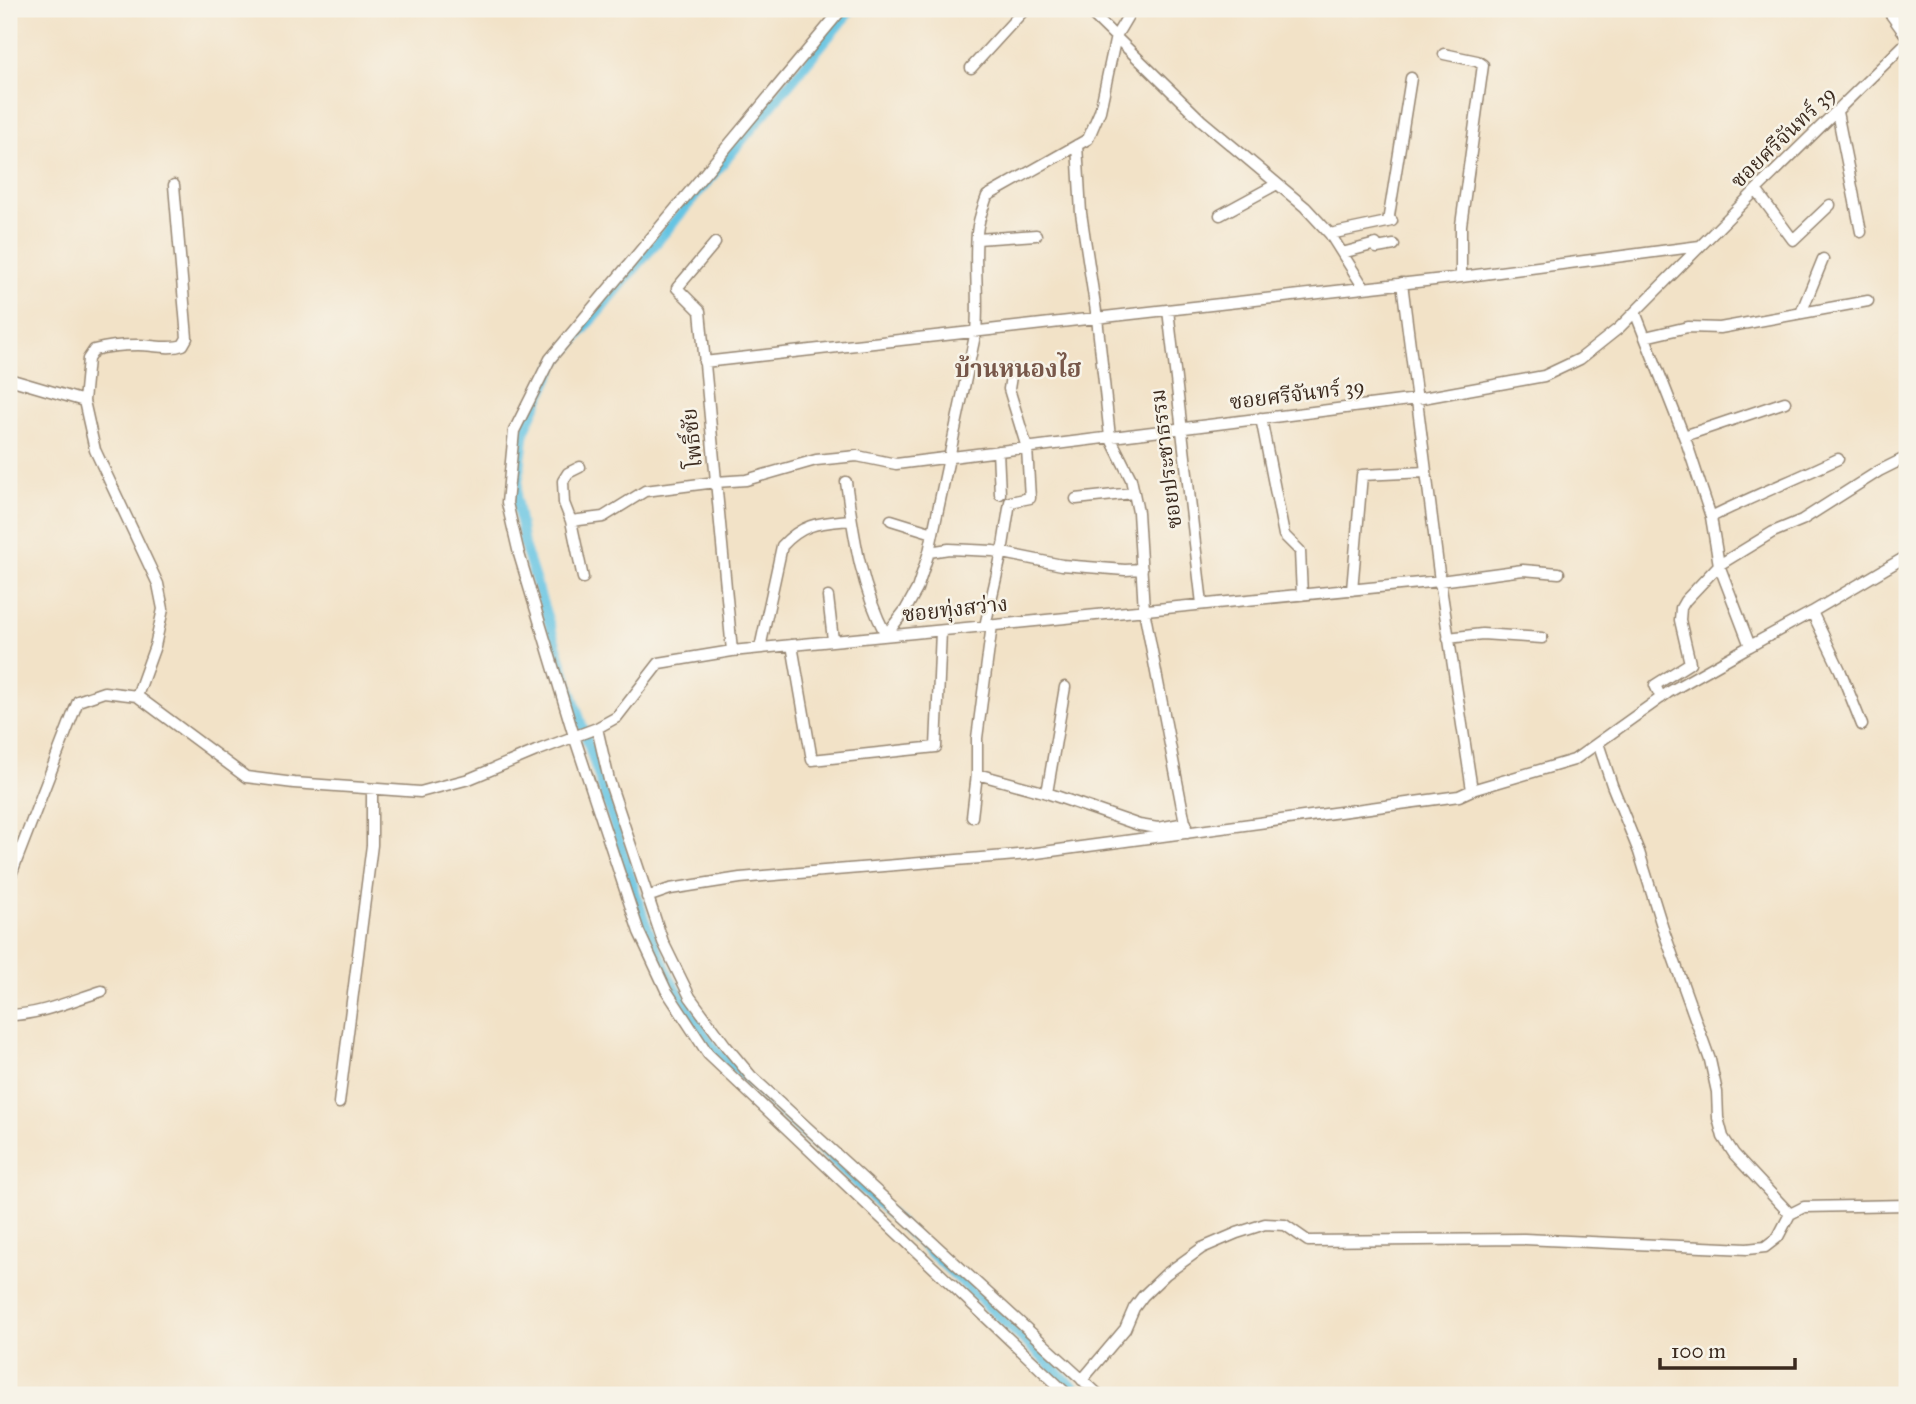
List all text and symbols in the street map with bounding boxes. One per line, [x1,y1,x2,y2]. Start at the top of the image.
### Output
street label: ซอยศรีจันทร์ 39 [1725,80,1841,194]
district label: บ้านหนองไฮ [955,352,1082,384]
street label: ซอยศรีจันทร์ 39 [1228,373,1366,415]
street label: ซอยประชาธรรม [1145,388,1187,530]
street label: โพธิ์ชัย [673,407,708,470]
street label: ซอยทุ่งสว่าง [901,591,1009,628]
scale bar [1660,1327,1795,1371]
text: 100 m [1671,1338,1726,1364]

